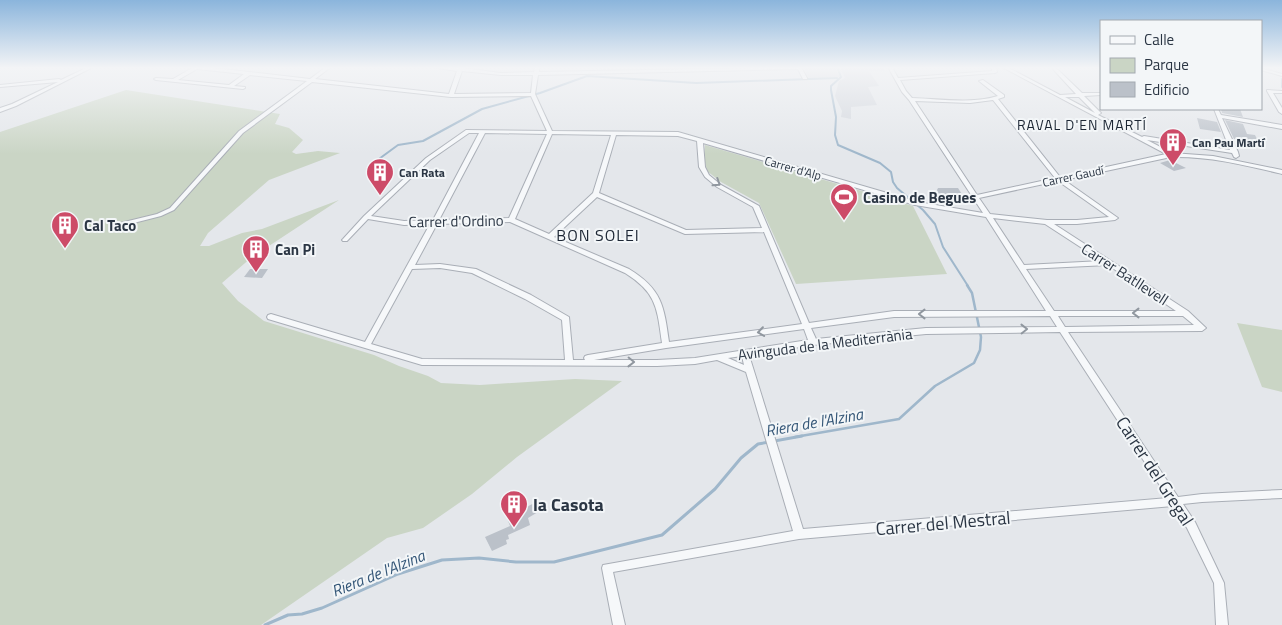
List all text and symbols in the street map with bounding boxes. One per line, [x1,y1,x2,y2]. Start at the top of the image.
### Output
legend [1100,20,1262,110]
text: Calle [1144,28,1174,51]
text: Parque [1144,53,1189,76]
text: Edificio [1144,78,1189,101]
district label: RAVAL D'EN MARTÍ [1017,114,1147,135]
building icon: Can Pau Martí [1158,127,1188,166]
place label: Can Pau Martí [1192,133,1266,152]
street label: Carrer d'Alp [762,151,824,185]
building icon: Can Rata [365,157,395,196]
street label: Carrer Gaudí [1041,160,1107,192]
place label: Can Rata [399,163,445,182]
one-way arrow [711,177,721,186]
sports icon: Casino de Begues [829,182,859,221]
place label: Casino de Begues [863,186,976,209]
street label: Carrer d'Ordino [408,209,504,233]
building icon: Cal Taco [50,210,80,249]
place label: Cal Taco [84,214,136,237]
district label: BON SOLEI [556,223,640,247]
building icon: Can Pi [241,234,271,273]
street label: Carrer Batllevell [1077,237,1173,311]
place label: Can Pi [275,238,315,261]
one-way arrow [1132,308,1140,318]
one-way arrow [918,309,926,319]
street label: Avinguda de la Mediterrània [736,322,914,366]
one-way arrow [1020,324,1028,334]
one-way arrow [757,326,765,337]
one-way arrow [627,357,635,367]
water label: Riera de l'Alzina [763,401,866,442]
street label: Carrer del Gregal [1109,411,1201,531]
building icon: la Casota [499,489,529,528]
place label: la Casota [533,491,604,518]
street label: Carrer del Mestral [874,504,1012,542]
water label: Riera de l'Alzina [328,543,429,603]

